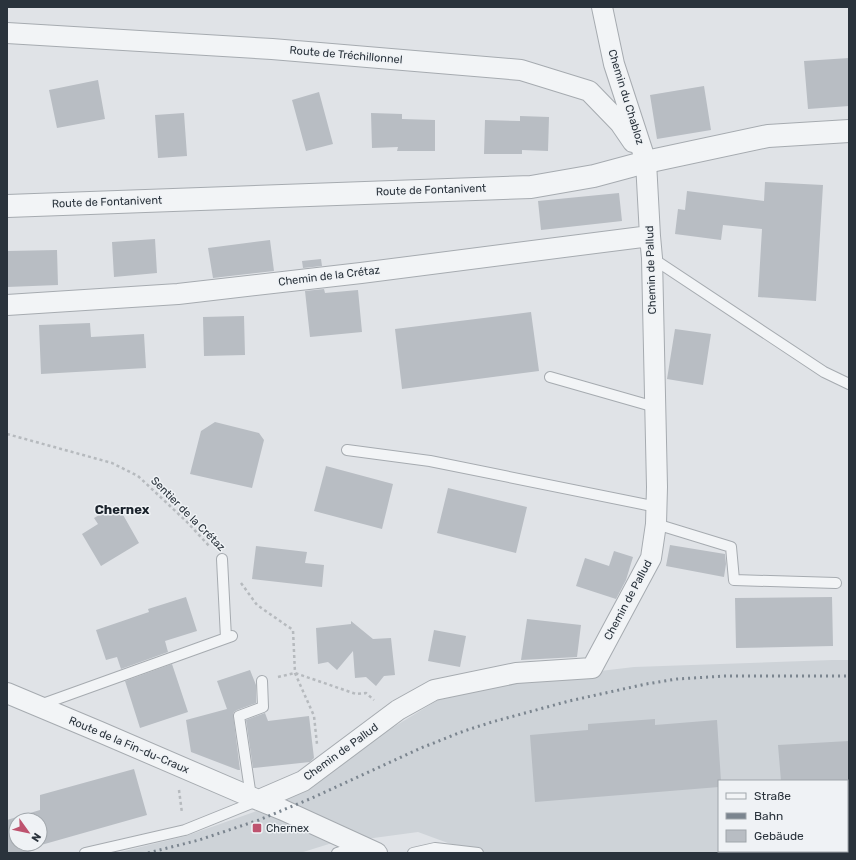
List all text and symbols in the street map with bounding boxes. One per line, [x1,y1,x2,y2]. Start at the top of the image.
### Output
street label: Route de Tréchillonnel [289,44,403,66]
street label: Chemin du Chabloz [605,48,647,147]
street label: Route de Fontanivent [376,182,487,198]
street label: Route de Fontanivent [52,194,163,210]
street label: Chemin de Pallud [643,225,659,315]
street label: Chemin de la Crétaz [277,263,381,289]
street label: Sentier de la Crétaz [148,474,228,554]
district label: Chernex [95,502,150,517]
street label: Chemin de Pallud [601,558,655,642]
street label: Route de la Fin-du-Craux [67,714,191,776]
street label: Chemin de Pallud [301,721,381,783]
legend [718,780,848,852]
text: Straße [754,789,791,803]
text: Bahn [754,809,783,823]
north arrow [8,812,48,852]
marker: Chernex [251,822,263,834]
place label: Chernex [266,822,309,835]
text: Gebäude [754,829,804,843]
text: N [28,830,44,844]

